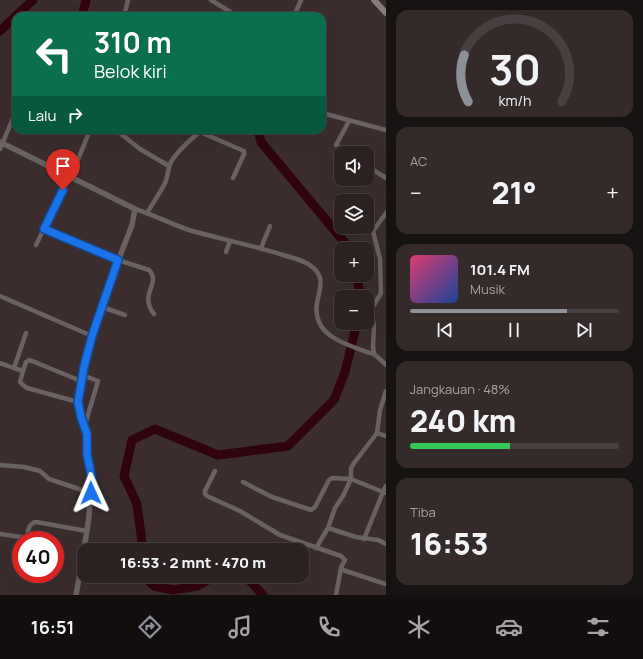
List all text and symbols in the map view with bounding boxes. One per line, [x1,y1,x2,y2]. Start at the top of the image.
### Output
text: 310 m [94,23,172,61]
icon: left [28,28,80,80]
text: 30 [489,40,540,96]
text: Belok kiri [94,59,167,83]
text: km/h [498,90,531,109]
icon: right [64,104,86,126]
text: Lalu [28,105,56,126]
map controls [334,146,374,330]
button: sound [334,146,374,186]
pin [46,149,80,190]
text: AC [410,152,427,170]
icon: arrive [52,155,74,177]
text: 21° [491,172,537,213]
text: − [410,178,422,208]
text: + [606,178,619,208]
button: layers [334,194,374,234]
button: + [334,242,374,282]
text: 101.4 FM [470,259,530,280]
text: Musik [470,280,505,298]
button: − [334,290,374,330]
icon: previous [434,319,456,341]
icon: pause [503,319,525,341]
icon: next [573,319,595,341]
text: Jangkauan · 48% [410,380,510,398]
text: 240 km [410,400,516,441]
position arrow [70,472,112,514]
text: Tiba [410,503,436,521]
text: 16:53 [410,523,488,564]
speed limit sign: 40 [12,531,64,583]
text: 16:53 · 2 mnt · 470 m [120,552,266,573]
icon: directions [136,613,164,641]
icon: music [226,613,254,641]
icon: phone [315,613,343,641]
icon: climate [405,613,433,641]
icon: car [495,613,523,641]
icon: filters [584,613,612,641]
text: 16:51 [31,615,74,639]

